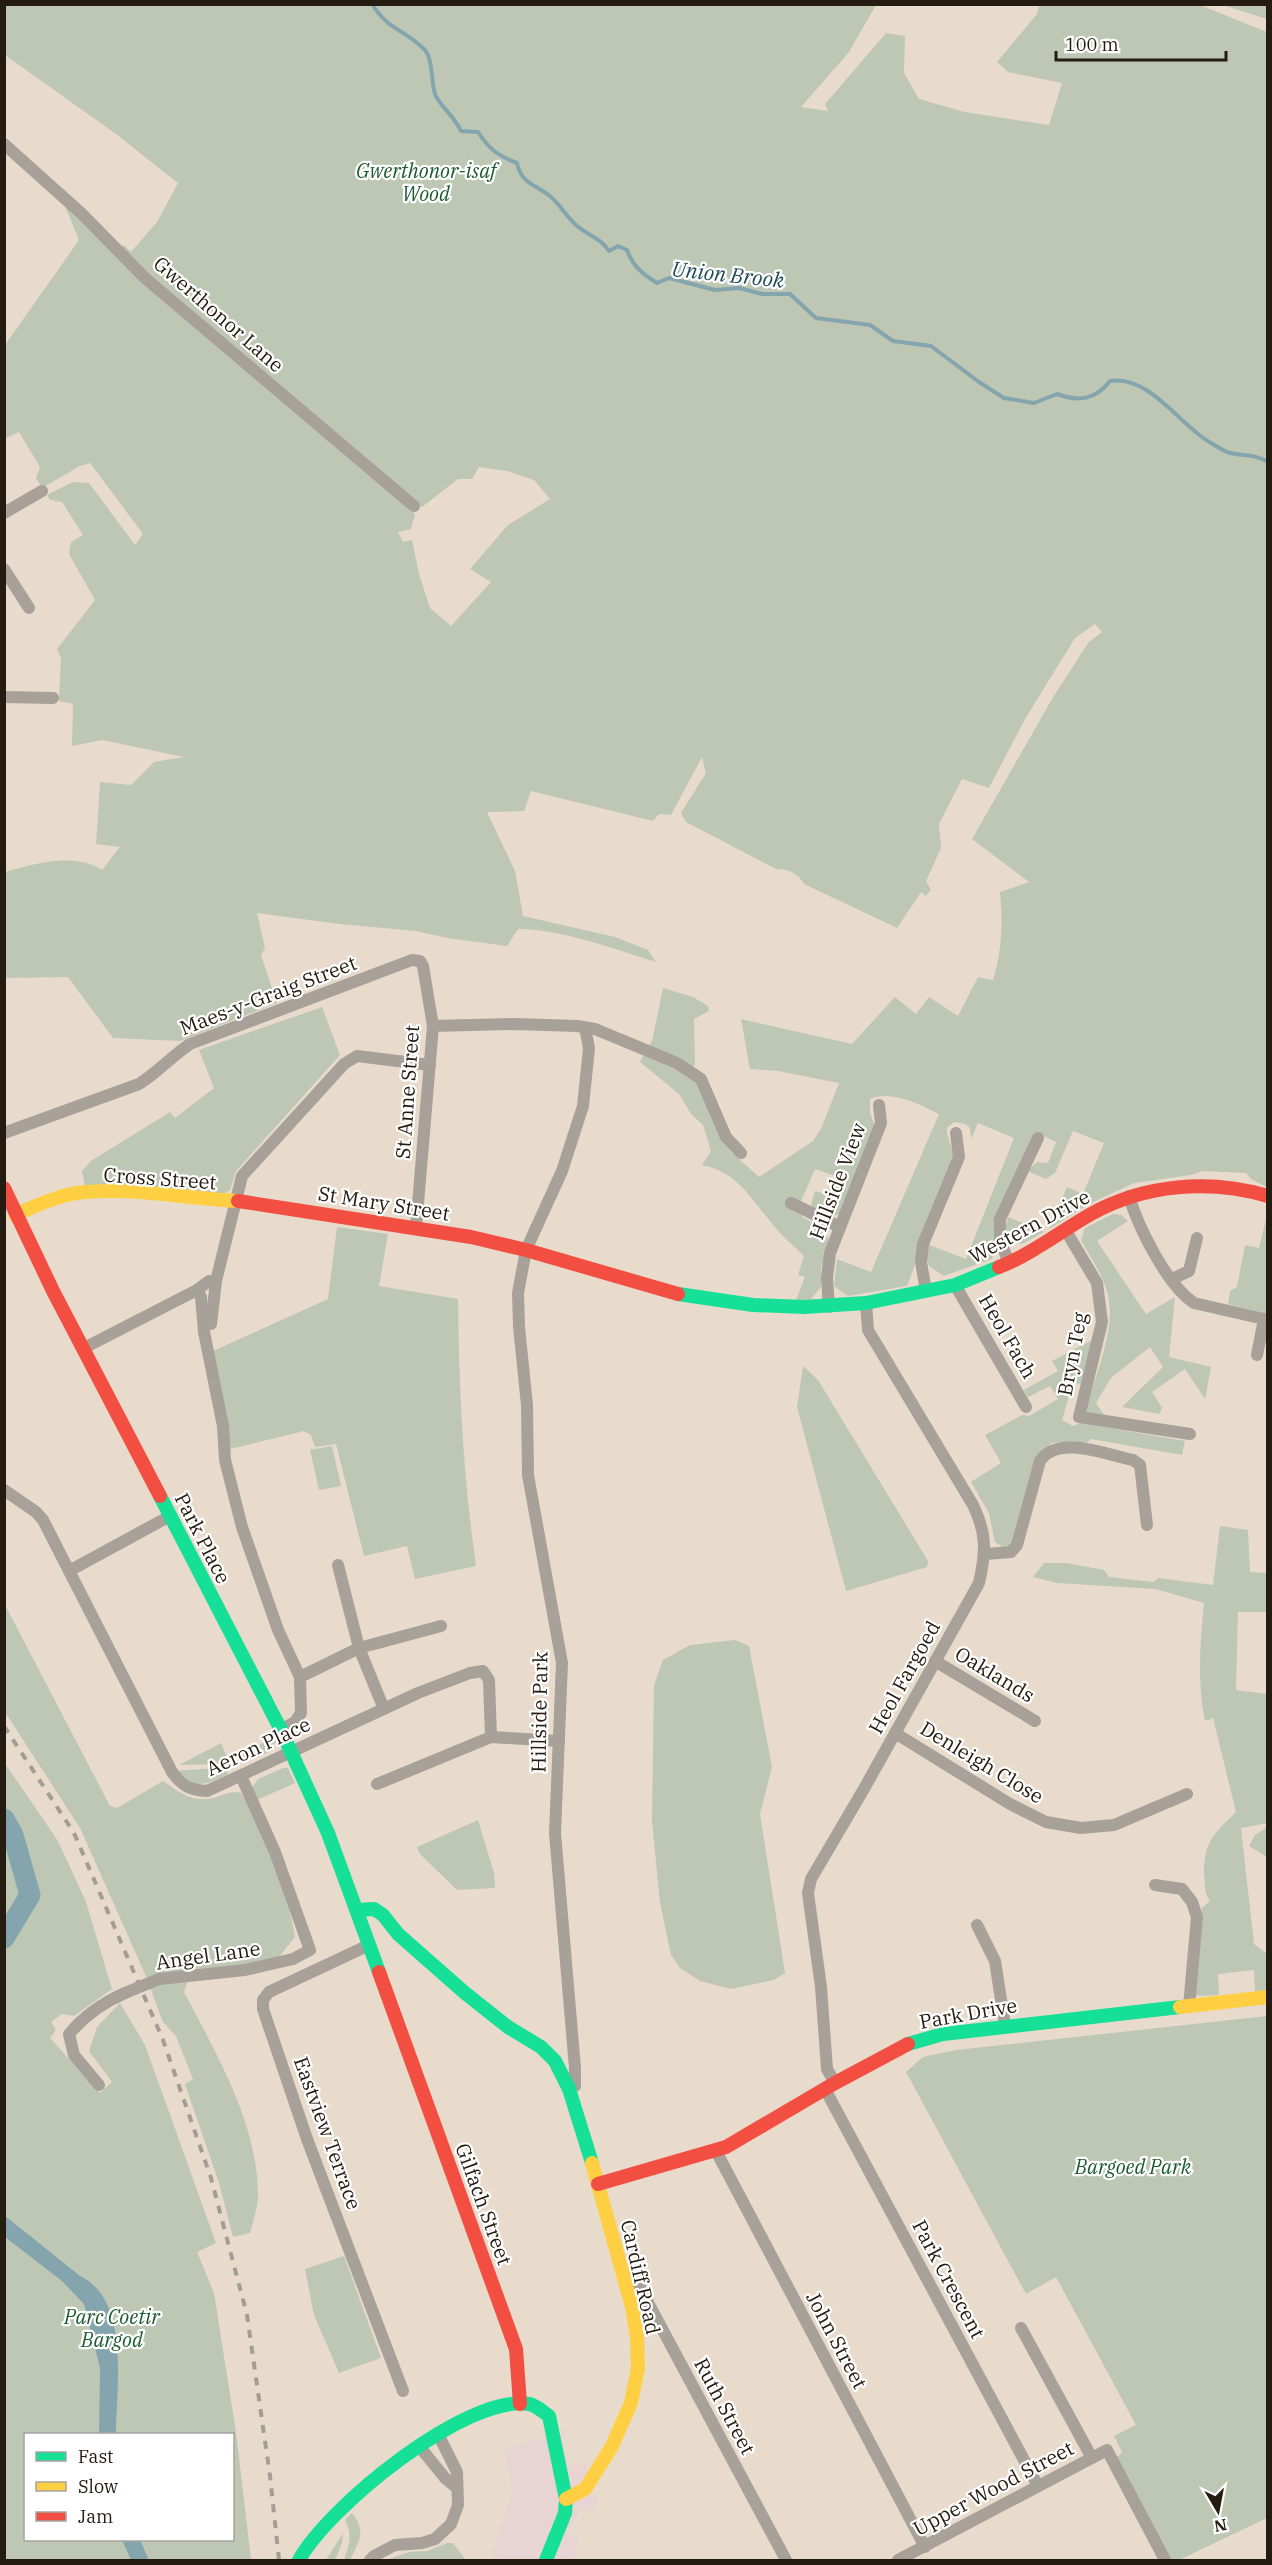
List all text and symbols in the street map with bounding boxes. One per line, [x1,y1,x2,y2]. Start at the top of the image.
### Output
scale bar [1056,24,1226,62]
text: 100 m [1065,33,1119,56]
park label: Gwerthonor-isaf Wood [356,157,500,207]
street label: Gwerthonor Lane [148,250,290,378]
water label: Union Brook [670,254,787,294]
street label: Maes-y-Graig Street [176,949,360,1041]
street label: St Anne Street [389,1024,425,1160]
street label: Hillside View [802,1118,872,1243]
street label: Cross Street [103,1161,217,1195]
street label: St Mary Street [316,1179,452,1227]
street label: Western Drive [964,1183,1094,1269]
street label: Heol Fach [973,1289,1043,1383]
street label: Bryn Teg [1051,1310,1093,1398]
street label: Park Place [169,1488,237,1588]
street label: Heol Fargoed [862,1616,946,1738]
street label: Oaklands [950,1640,1040,1708]
street label: Hillside Park [524,1651,554,1773]
street label: Aeron Place [201,1710,315,1782]
street label: Denleigh Close [915,1715,1049,1809]
street label: Angel Lane [154,1934,262,1976]
street label: Park Drive [917,1991,1019,2035]
street label: Eastview Terrace [288,2053,368,2213]
street label: Gilfach Street [449,2139,519,2269]
park label: Bargoed Park [1074,2153,1192,2180]
street label: Park Crescent [906,2215,992,2343]
street label: Cardiff Road [615,2217,667,2337]
street label: John Street [800,2287,874,2393]
park label: Parc Coetir Bargod [63,2303,161,2353]
street label: Ruth Street [688,2353,762,2459]
legend [24,2433,234,2541]
street label: Upper Wood Street [908,2434,1078,2542]
text: Fast [78,2445,113,2468]
text: Slow [78,2475,118,2498]
north arrow [1188,2481,1248,2541]
text: Jam [78,2505,113,2528]
text: N [1213,2515,1229,2537]

